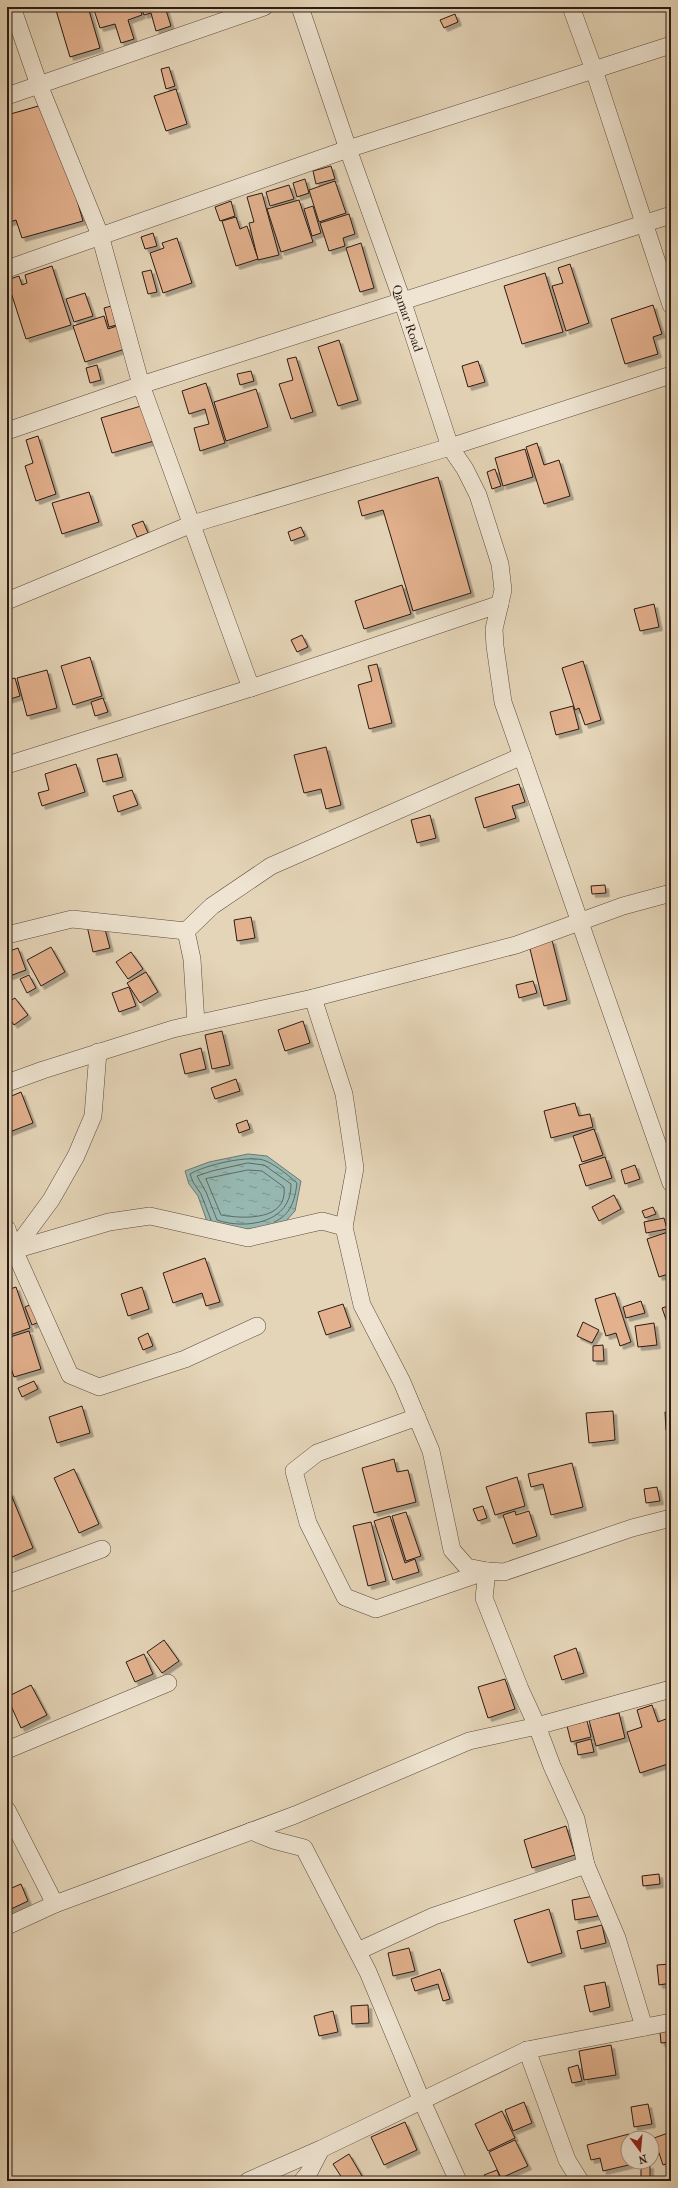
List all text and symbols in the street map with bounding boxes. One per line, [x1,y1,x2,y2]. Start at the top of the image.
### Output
street label: Qamar Road [389,283,426,355]
north arrow [620,2130,660,2170]
text: N [636,2152,648,2167]

